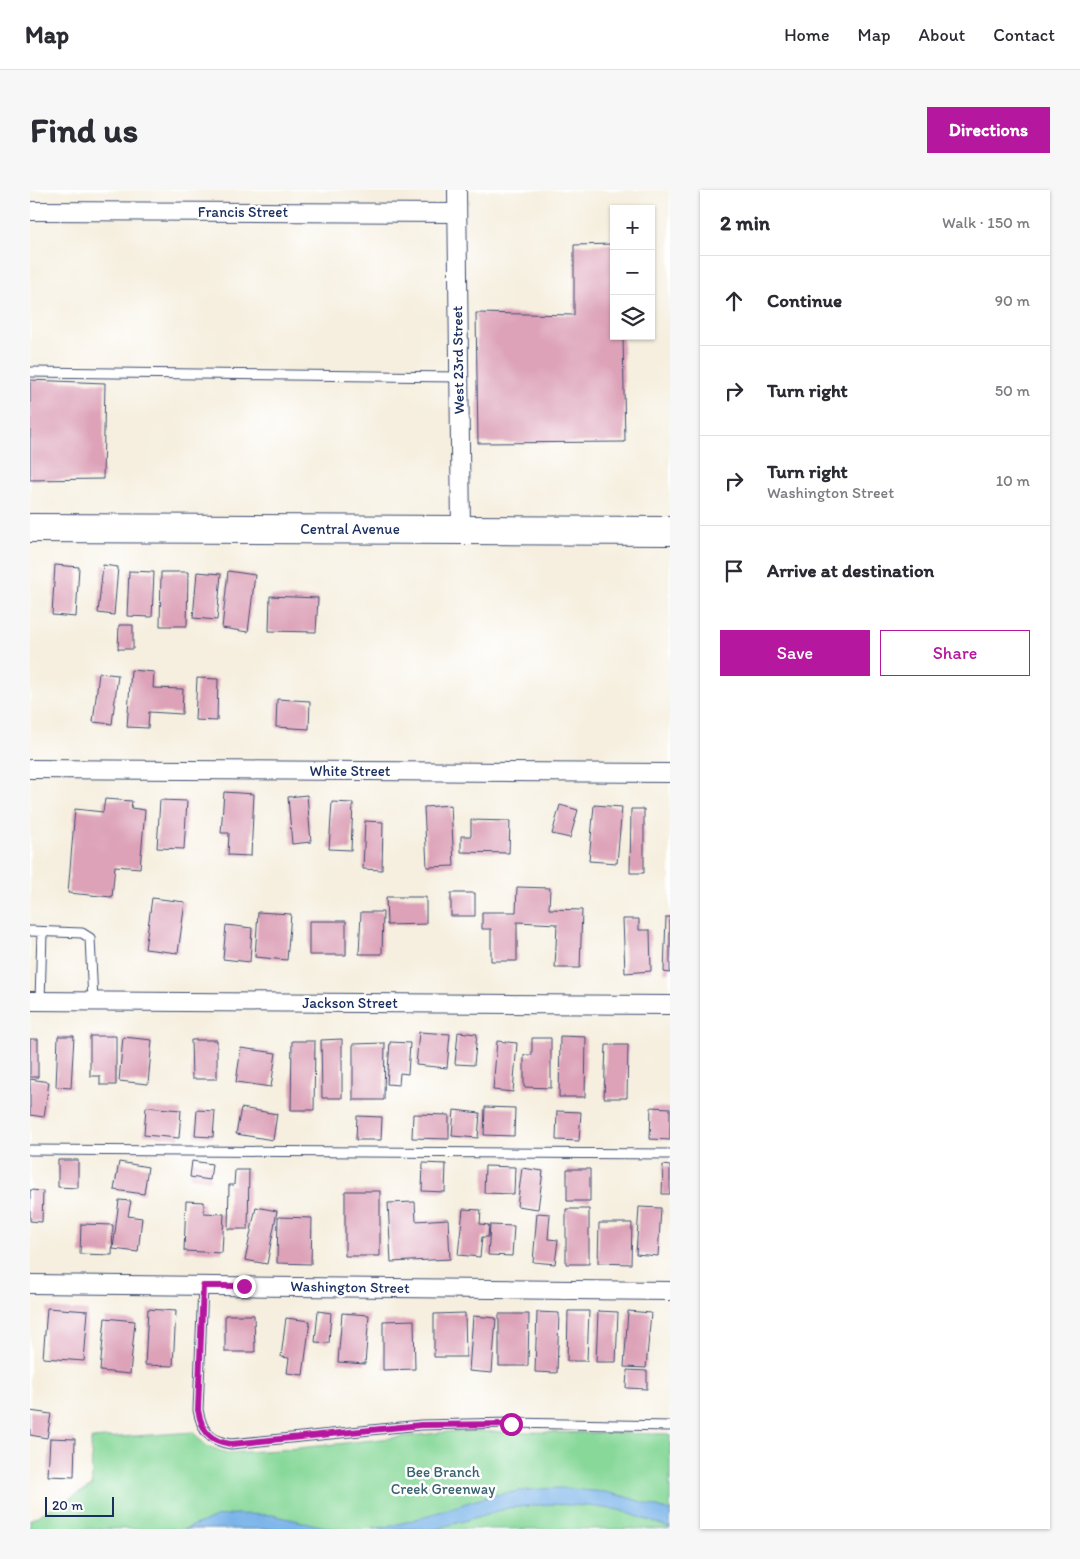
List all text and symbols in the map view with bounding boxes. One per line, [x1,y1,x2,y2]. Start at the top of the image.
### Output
text: Map [25,20,69,49]
text: Home [784,24,830,46]
text: Map [858,24,891,46]
text: About [919,24,965,46]
text: Contact [993,24,1055,46]
button: Directions [927,107,1050,153]
text: Find us [30,109,138,151]
street label: Francis Street [198,203,288,221]
map controls [610,205,655,340]
button: + [610,205,655,250]
text: 2 min [720,210,770,235]
text: Walk · 150 m [942,213,1030,232]
button: − [610,250,655,295]
icon: ahead [720,287,748,315]
text: Continue [767,289,842,312]
text: 90 m [995,291,1030,310]
button: layers [610,295,655,340]
street label: West 23rd Street [448,305,468,415]
icon: right [720,377,748,405]
text: Turn right [767,379,848,402]
text: 50 m [995,381,1030,400]
text: Turn right [767,460,848,483]
icon: right [720,467,748,495]
text: 10 m [996,471,1030,490]
text: Washington Street [767,483,894,502]
street label: Central Avenue [300,520,400,538]
icon: arrive [720,557,748,585]
text: Arrive at destination [767,559,934,582]
button: Save [720,630,870,676]
button: Share [880,630,1030,676]
street label: White Street [310,762,391,780]
street label: Jackson Street [302,994,398,1012]
route end [233,1275,256,1298]
street label: Washington Street [290,1277,410,1297]
route start [500,1413,523,1436]
park label: Bee Branch Creek Greenway [391,1463,495,1498]
scale bar [45,1494,114,1517]
text: 20 m [52,1497,83,1514]

